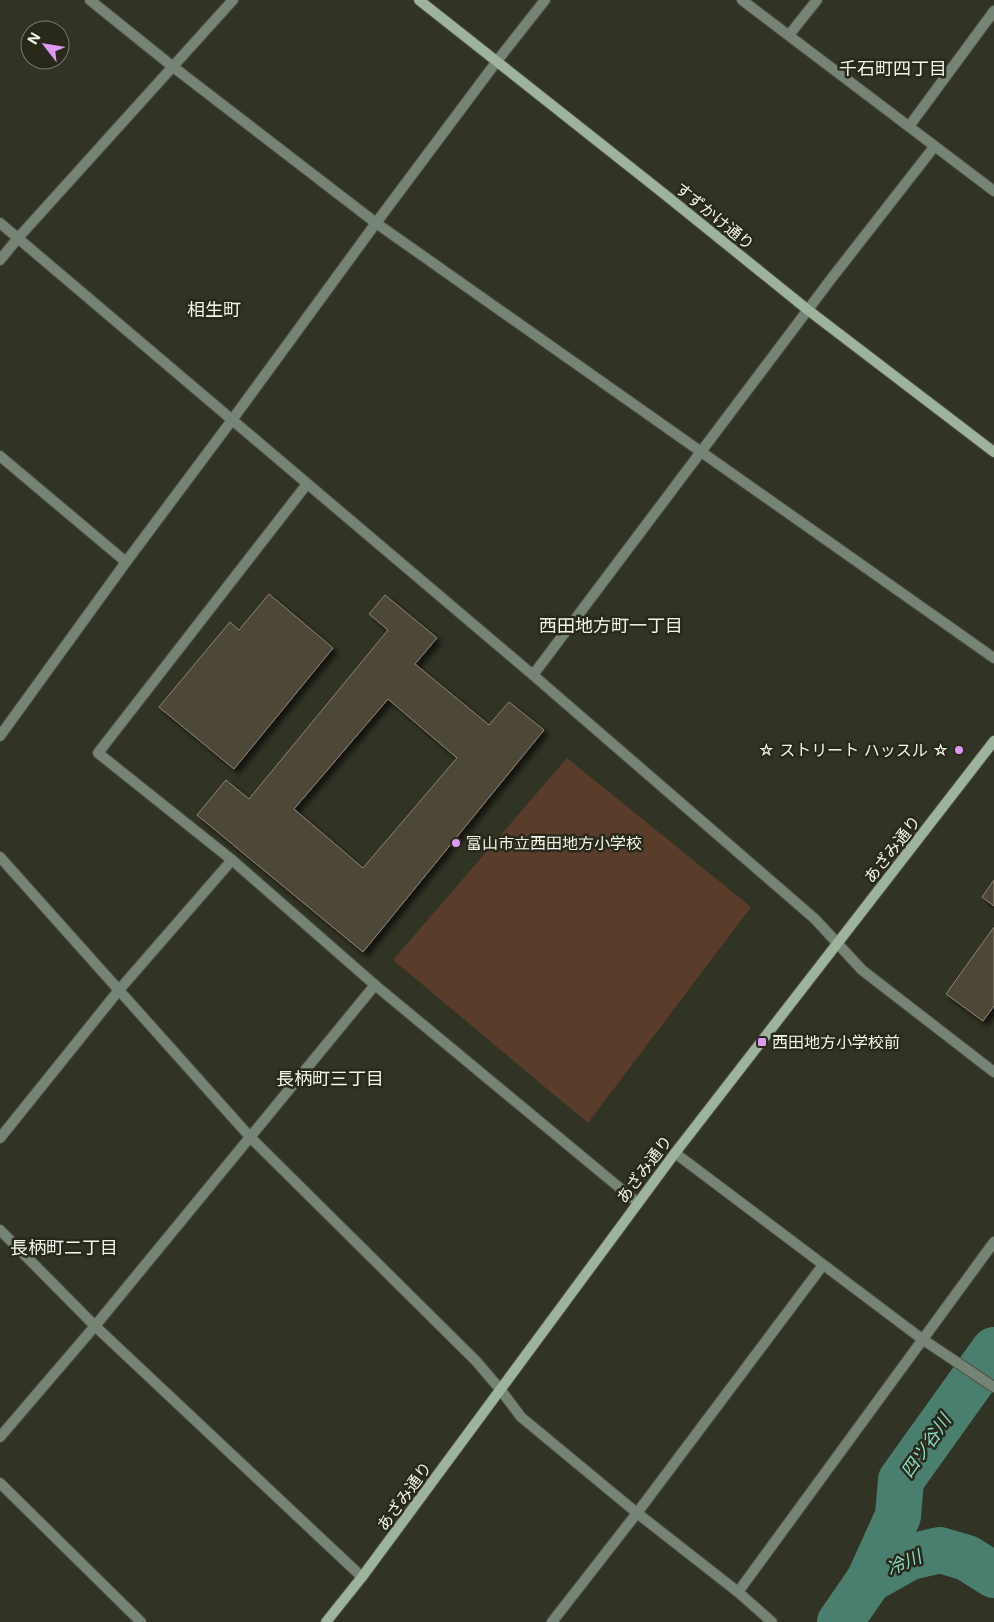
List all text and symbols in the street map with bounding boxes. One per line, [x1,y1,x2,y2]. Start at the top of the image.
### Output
north arrow [20,20,70,70]
text: N [23,29,43,47]
district label: 千石町四丁目 [839,58,947,79]
street label: すずかけ通り [671,178,759,254]
district label: 相生町 [187,299,241,320]
district label: 西田地方町一丁目 [539,615,683,636]
place label: ☆ ストリート ハッスル ☆ [758,740,949,760]
marker: ☆ ストリート ハッスル ☆ [953,744,965,756]
street label: あざみ通り [859,811,925,887]
place label: 富山市立西田地方小学校 [466,833,642,853]
marker: 富山市立西田地方小学校 [450,837,462,849]
place label: 西田地方小学校前 [772,1032,900,1052]
marker: 西田地方小学校前 [756,1036,768,1048]
district label: 長柄町三丁目 [276,1068,384,1089]
street label: あざみ通り [612,1131,676,1207]
district label: 長柄町二丁目 [10,1237,118,1258]
water label: 四ツ谷川 [896,1409,956,1481]
street label: あざみ通り [372,1458,436,1534]
water label: 冷川 [883,1545,926,1579]

